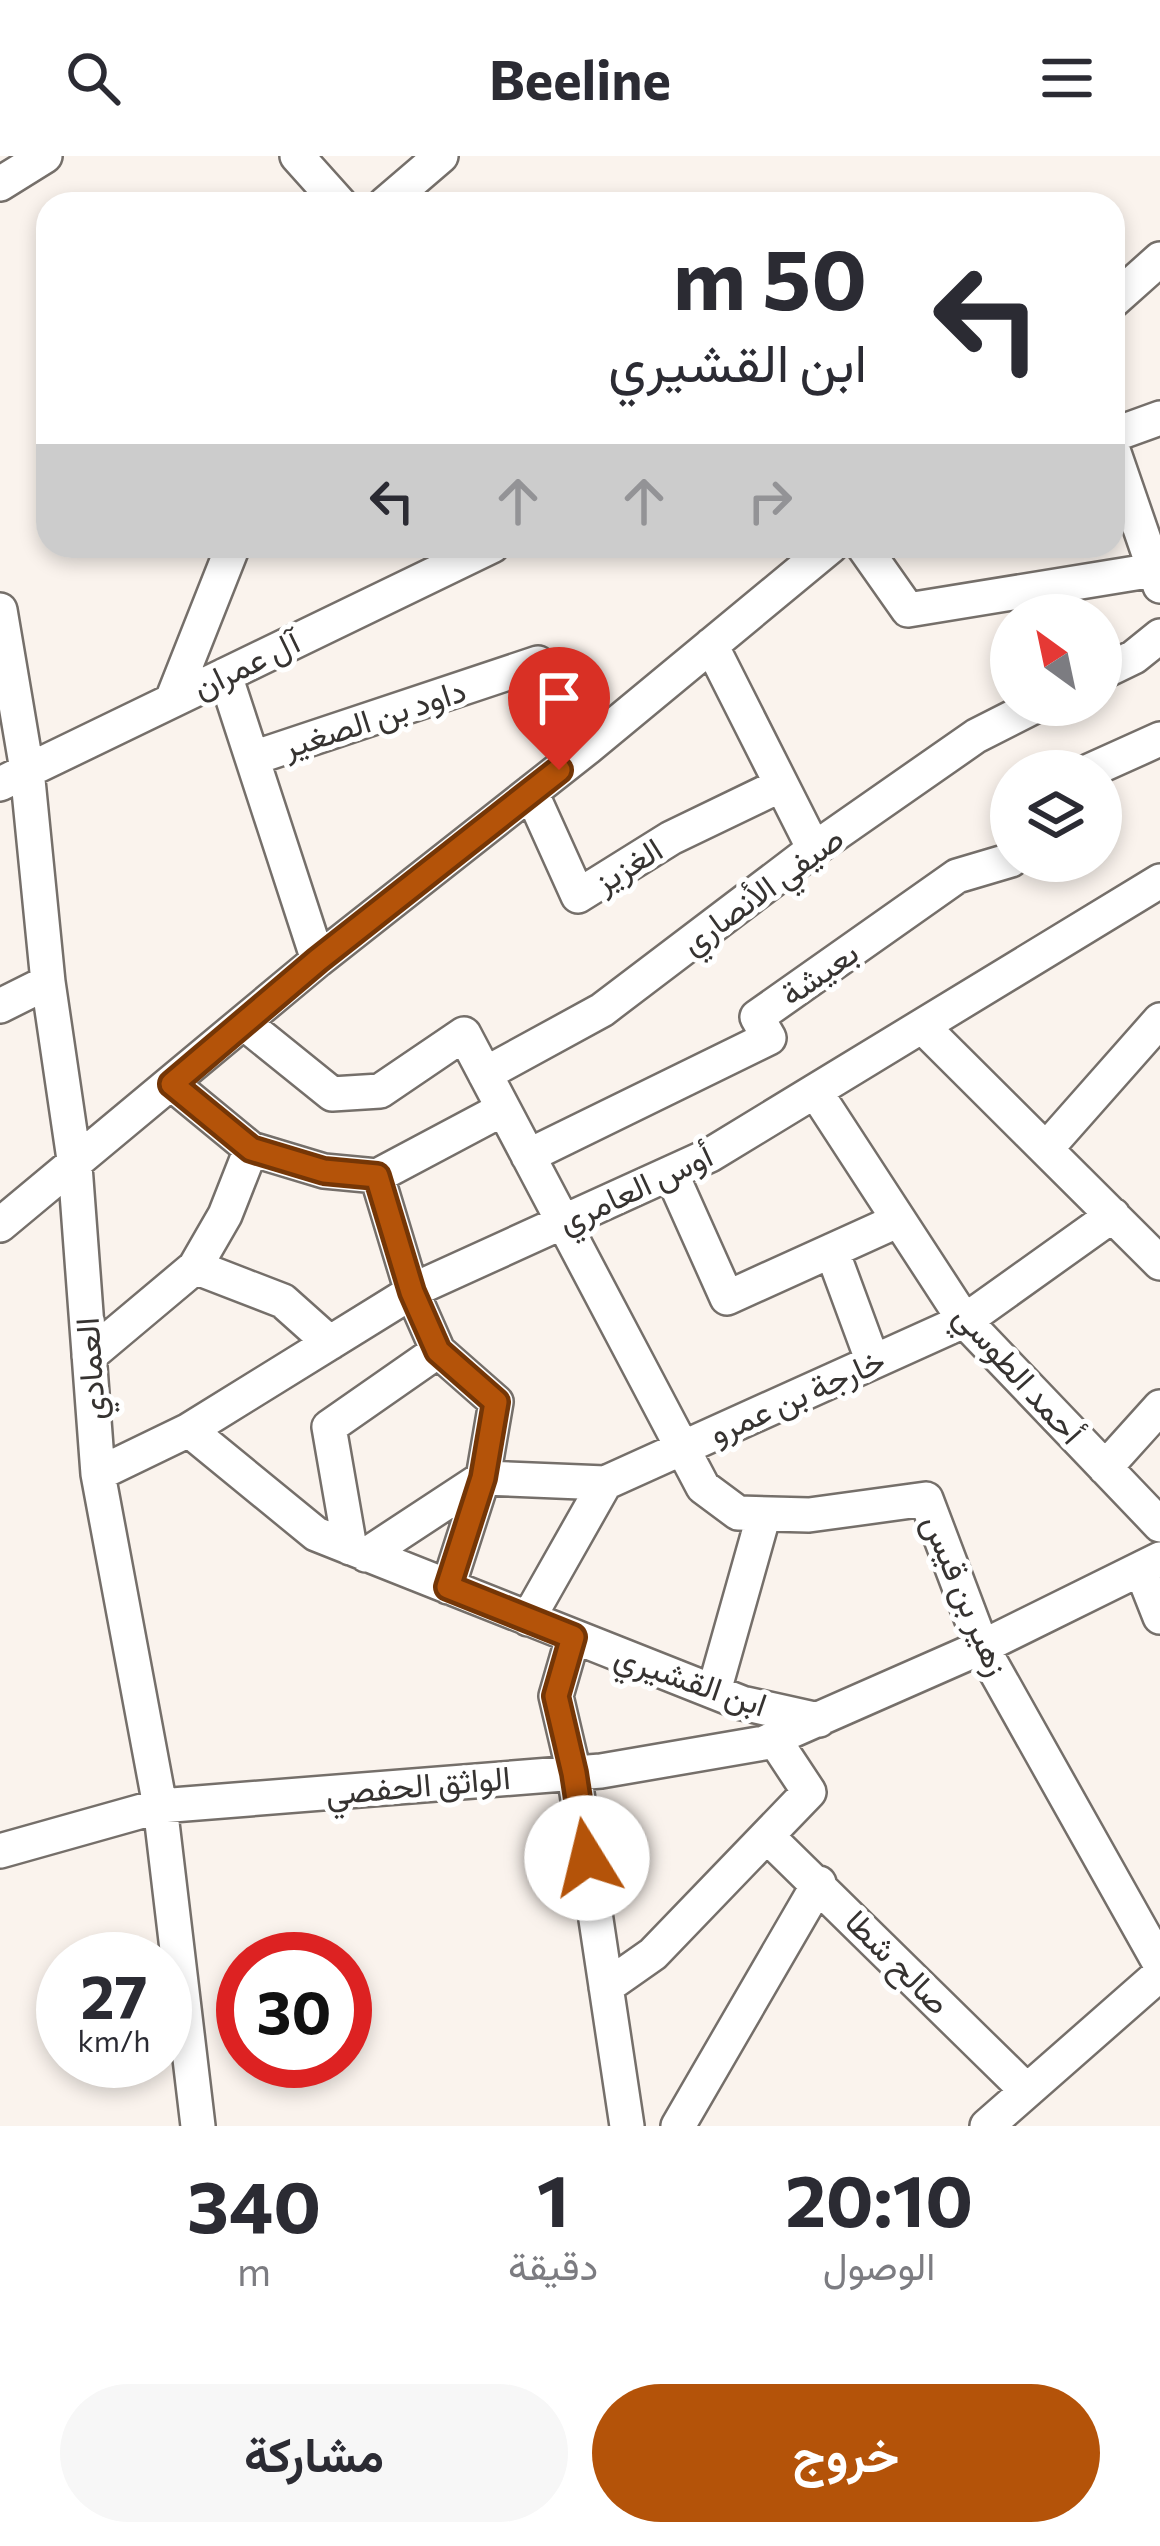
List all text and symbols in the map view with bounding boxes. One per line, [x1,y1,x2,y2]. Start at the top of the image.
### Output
icon: search [60,45,126,111]
text: Beeline [489,45,671,111]
icon: menu [1034,45,1100,111]
text: 50 m [673,225,867,327]
icon: left [909,240,1065,396]
text: ابن القشيري [608,327,867,393]
icon: left [359,468,425,534]
icon: ahead [485,468,551,534]
icon: ahead [611,468,677,534]
icon: right [737,468,803,534]
north arrow [990,594,1122,726]
map controls [990,594,1122,882]
street label: آل عمران [185,618,308,708]
pin [508,647,610,770]
icon: arrive [526,665,592,731]
street label: داود بن الصغير [276,668,471,768]
button: layers [990,750,1122,882]
street label: صيفي الأنصاري [672,816,855,968]
street label: الغزيز [585,827,670,903]
street label: بعيشة [771,930,866,1014]
street label: أوس العامري [551,1133,722,1248]
street label: أحمد الطوسي [941,1295,1094,1457]
street label: العمادي [64,1316,121,1422]
street label: خارجة بن عمرو [702,1338,891,1453]
street label: زهير بن قيس [913,1507,1020,1682]
street label: ابن القشيري [607,1633,773,1731]
street label: الواثق الحفصي [324,1755,513,1820]
position arrow [524,1795,650,1921]
street label: صالح شطا [835,1900,960,2025]
speed limit sign: 30 [216,1932,372,2088]
text: 27 [81,1958,147,2031]
text: km/h [78,2021,150,2058]
text: 1 [537,2154,569,2242]
text: 20:10 [785,2154,973,2242]
text: 340 [187,2160,321,2248]
text: دقيقة [508,2240,598,2288]
text: الوصول [823,2240,935,2288]
text: m [237,2246,271,2294]
button: مشاركة [60,2384,568,2522]
button: خروج [592,2384,1100,2522]

